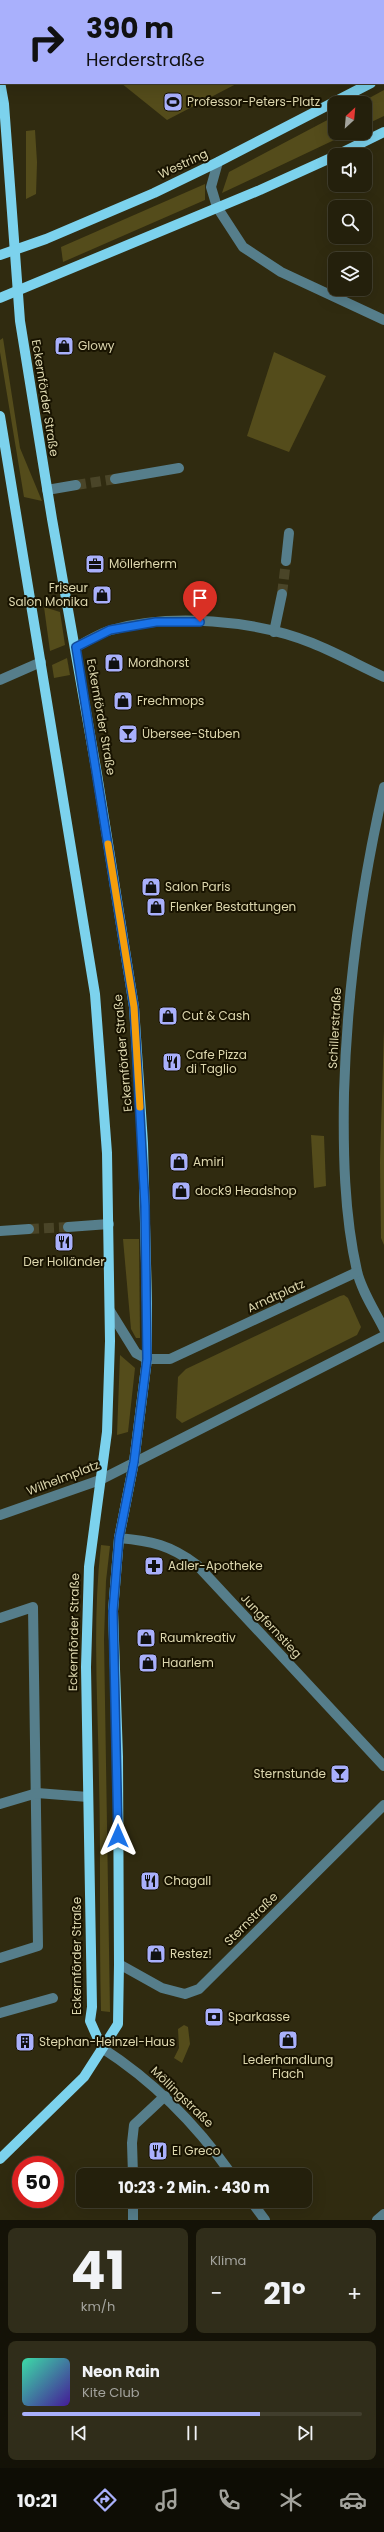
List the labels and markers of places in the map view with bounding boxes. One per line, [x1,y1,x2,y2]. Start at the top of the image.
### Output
sports icon: Professor-Peters-Platz [162,91,184,113]
place label: Professor-Peters-Platz [187,93,320,110]
shop icon: Glowy [53,335,75,357]
place label: Glowy [78,337,115,354]
office icon: Möllerherm [84,553,106,575]
place label: Möllerherm [109,555,177,572]
place label: Friseur Salon Monika [8,579,89,610]
pin [183,581,217,622]
shop icon: Friseur Salon Monika [91,584,113,606]
shop icon: Mordhorst [103,652,125,674]
place label: Mordhorst [128,654,189,671]
shop icon: Frechmops [112,690,134,712]
place label: Frechmops [137,692,204,709]
bar icon: Übersee-Stuben [117,723,139,745]
place label: Übersee-Stuben [142,725,240,742]
shop icon: Salon Paris [140,876,162,898]
place label: Salon Paris [165,878,230,895]
shop icon: Flenker Bestattungen [145,896,167,918]
place label: Flenker Bestattungen [170,898,296,915]
shop icon: Cut & Cash [157,1005,179,1027]
place label: Cut & Cash [182,1007,250,1024]
place label: Cafe Pizza di Taglio [186,1046,247,1077]
restaurant icon: Cafe Pizza di Taglio [161,1051,183,1073]
shop icon: Amiri [168,1151,190,1173]
place label: Amiri [193,1153,224,1170]
shop icon: dock9 Headshop [170,1180,192,1202]
place label: dock9 Headshop [195,1182,297,1199]
restaurant icon: Der Holländer [53,1231,75,1253]
place label: Der Holländer [23,1253,105,1270]
pharmacy icon: Adler-Apotheke [143,1555,165,1577]
place label: Adler-Apotheke [168,1557,263,1574]
shop icon: Raumkreativ [135,1627,157,1649]
place label: Raumkreativ [160,1629,236,1646]
shop icon: Haarlem [137,1652,159,1674]
place label: Haarlem [162,1654,214,1671]
bar icon: Sternstunde [329,1763,351,1785]
place label: Sternstunde [253,1765,326,1782]
restaurant icon: Chagall [139,1870,161,1892]
place label: Chagall [164,1872,211,1889]
shop icon: Restez! [145,1943,167,1965]
place label: Restez! [170,1945,212,1962]
bank icon: Sparkasse [203,2006,225,2028]
place label: Sparkasse [228,2008,290,2025]
shop icon: Lederhandlung Flach [277,2029,299,2051]
building icon: Stephan-Heinzel-Haus [14,2031,36,2053]
place label: Stephan-Heinzel-Haus [39,2033,175,2050]
place label: Lederhandlung Flach [243,2051,333,2082]
restaurant icon: El Greco [147,2140,169,2162]
place label: El Greco [172,2142,221,2159]

